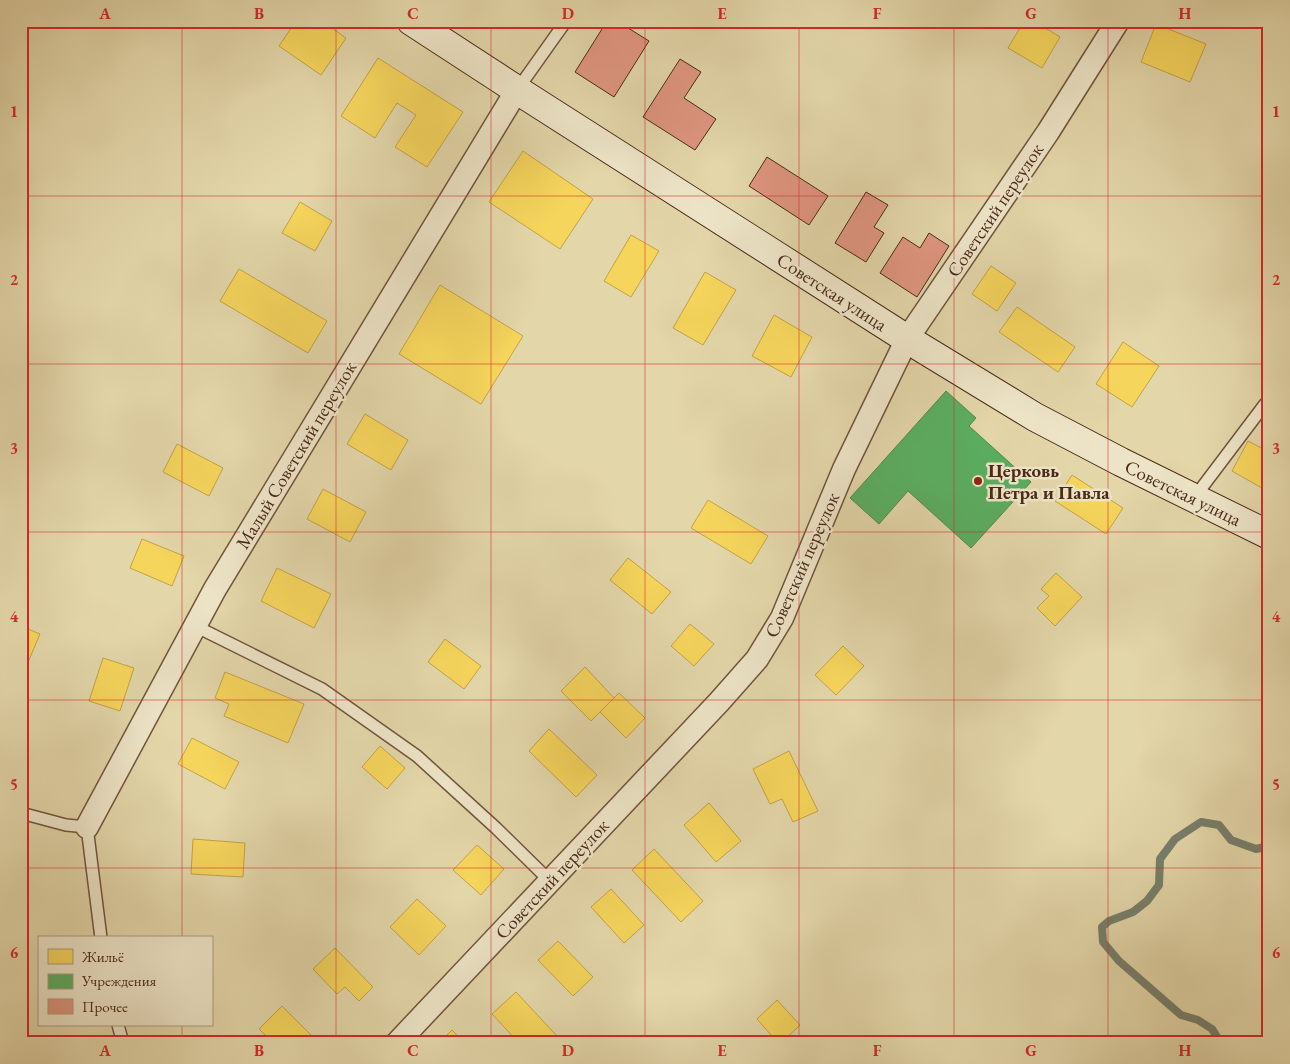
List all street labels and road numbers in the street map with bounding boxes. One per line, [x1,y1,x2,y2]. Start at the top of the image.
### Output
street label: Советский переулок [941,138,1049,282]
street label: Советская улица [772,247,892,337]
street label: Малый Советский переулок [230,356,362,554]
street label: Советская улица [1121,454,1246,532]
street label: Советский переулок [759,489,845,641]
street label: Советский переулок [490,813,614,945]

